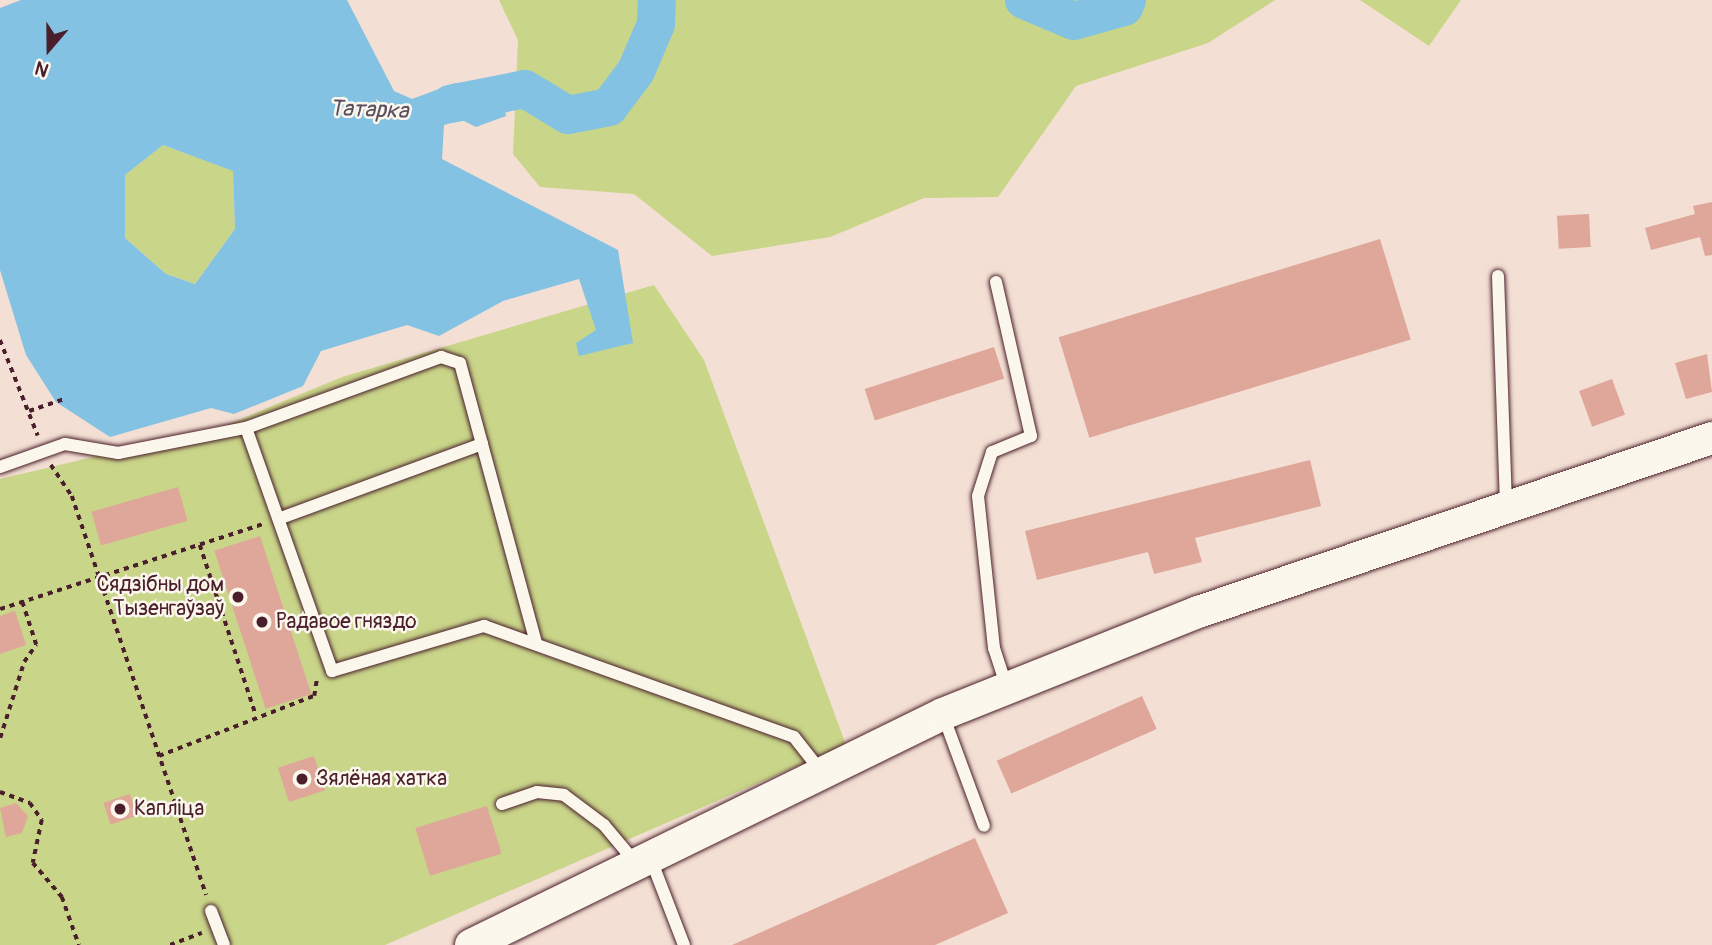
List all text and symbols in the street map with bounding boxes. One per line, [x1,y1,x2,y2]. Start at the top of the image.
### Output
north arrow [14,14,84,84]
text: N [32,55,52,82]
water label: Татарка [329,95,409,125]
place label: Сядзібны дом Тызенгаўзаў [96,572,224,622]
marker: Сядзібны дом Тызенгаўзаў [230,589,246,605]
place label: Радавое гняздо [276,609,417,635]
marker: Радавое гняздо [254,614,270,630]
place label: Зялёная хатка [316,766,447,792]
marker: Зялёная хатка [294,771,310,787]
place label: Капліца [134,796,204,822]
marker: Капліца [112,801,128,817]

